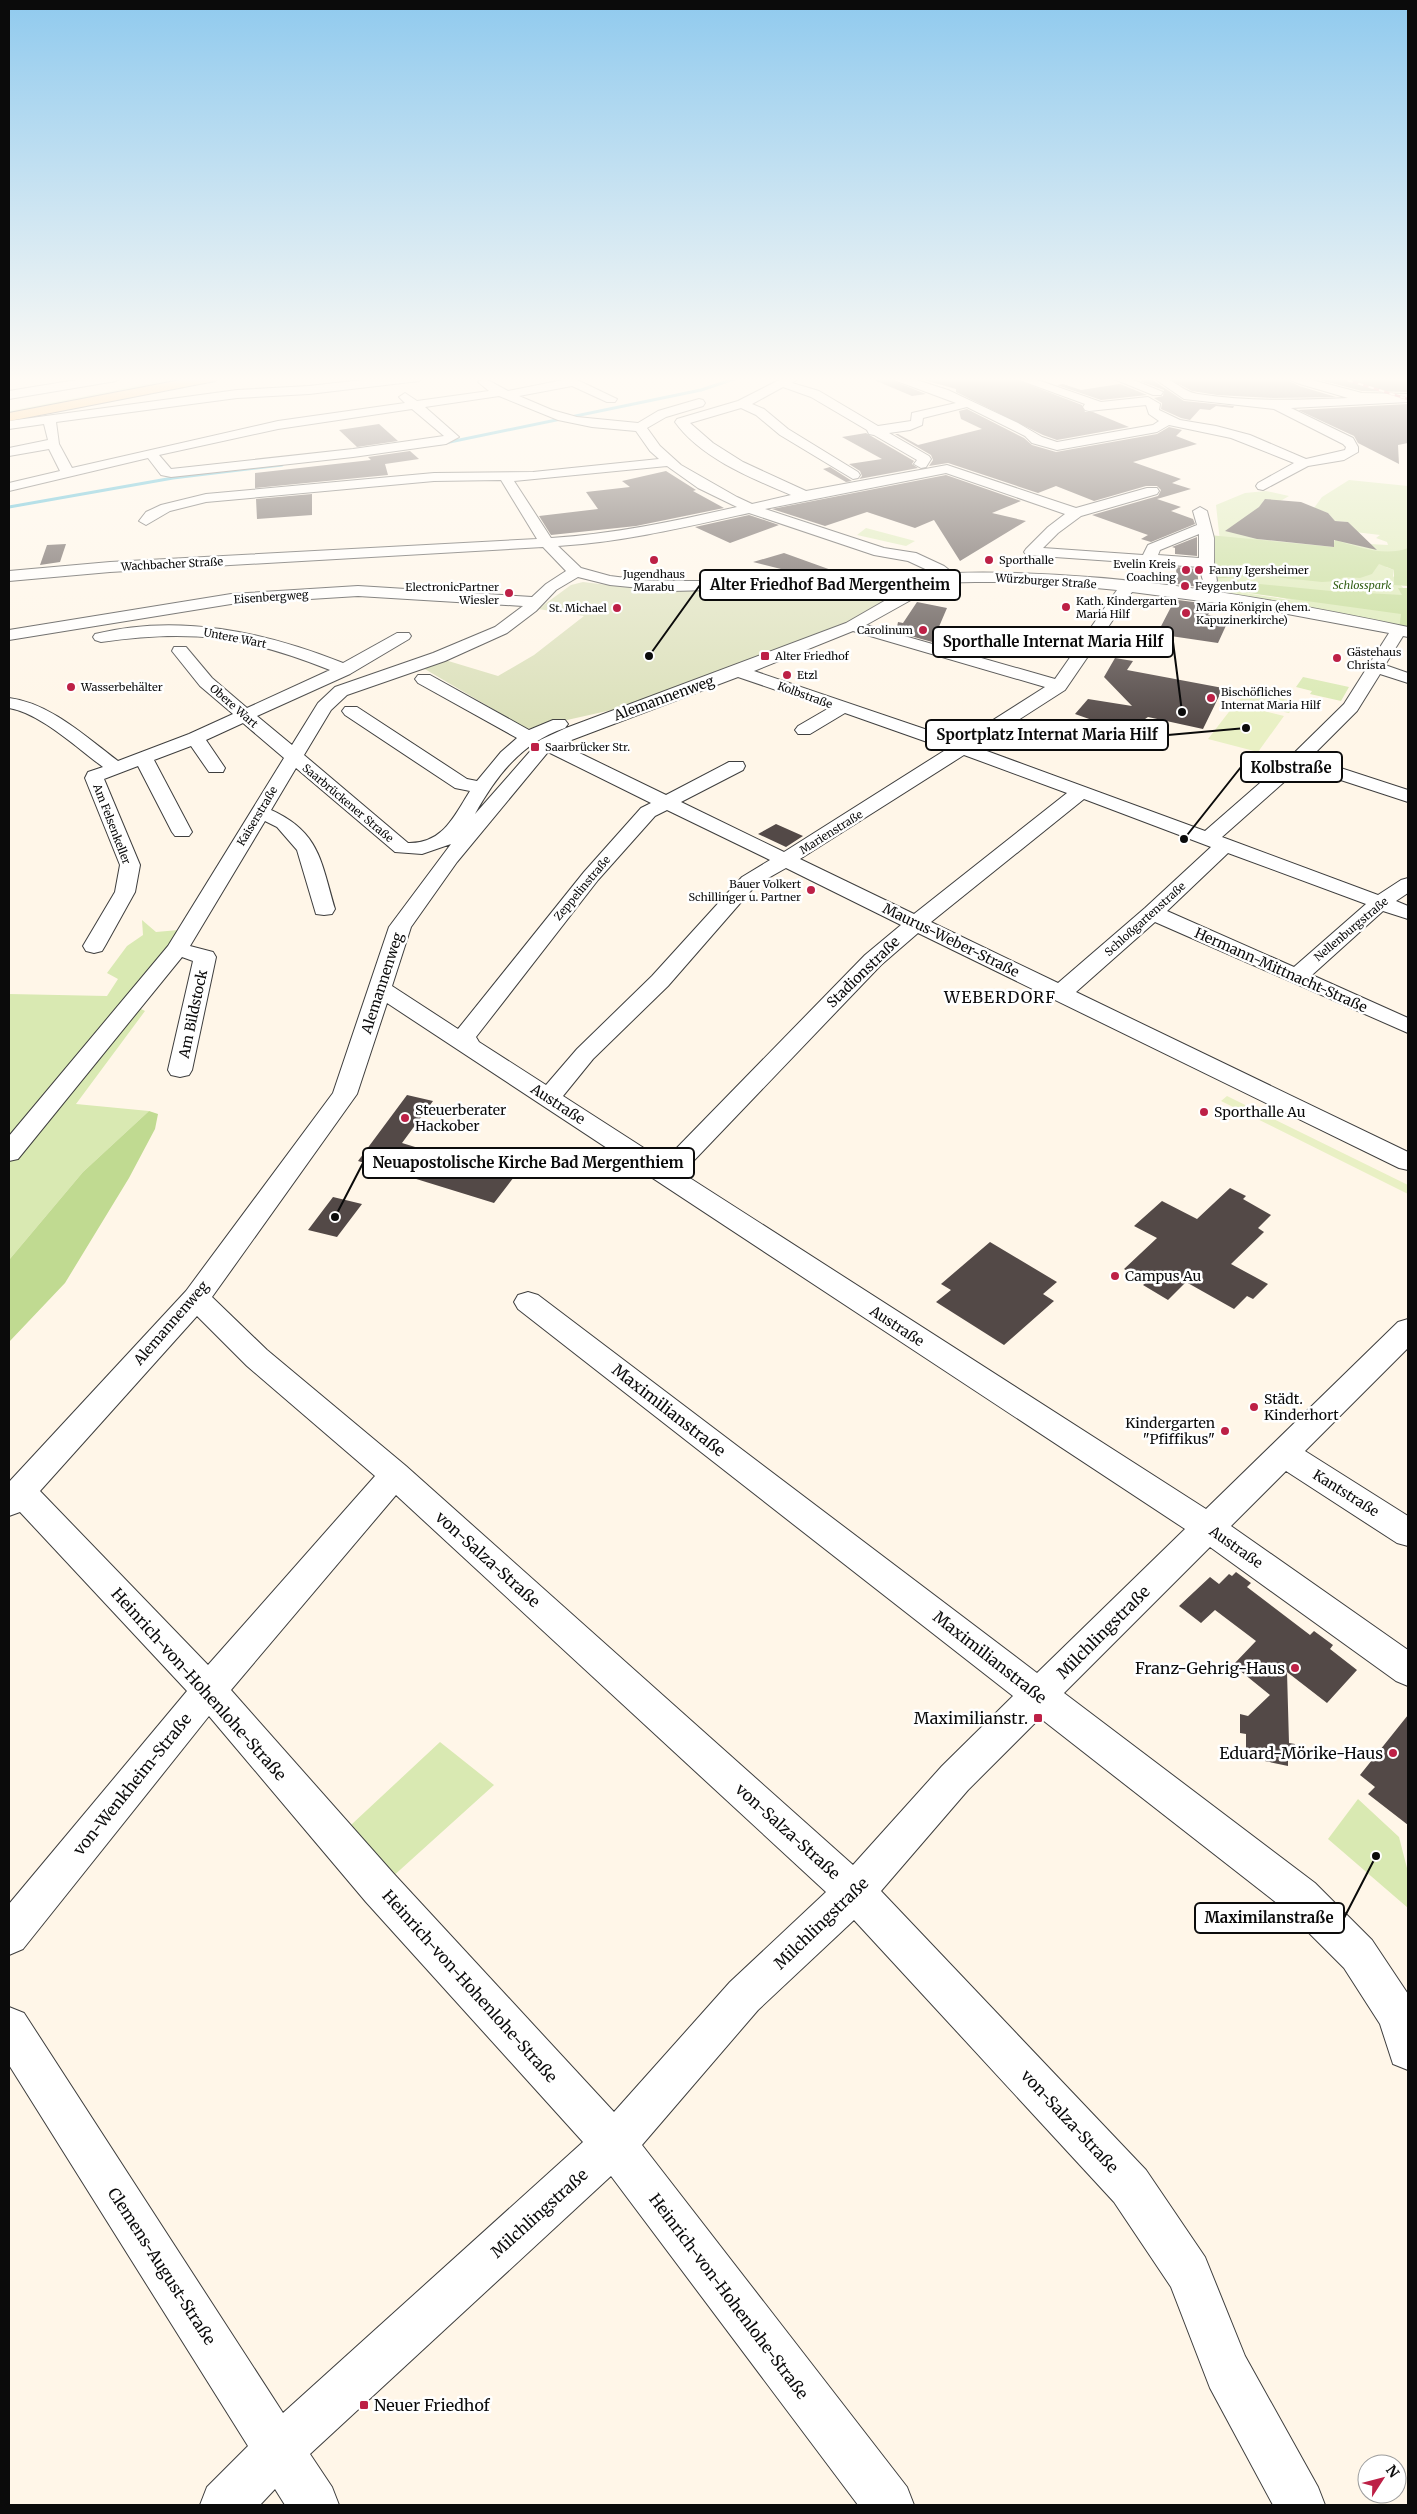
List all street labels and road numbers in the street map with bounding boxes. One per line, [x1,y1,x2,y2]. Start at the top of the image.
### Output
street label: Wachbacher Straße [120,554,224,574]
street label: Würzburger Straße [994,570,1097,592]
street label: Eisenbergweg [233,587,309,607]
street label: Untere Wart [202,625,268,651]
street label: Alemannenweg [610,671,717,725]
street label: Kolbstraße [776,679,835,711]
street label: Obere Wart [207,681,262,731]
street label: Saarbrückener Straße [300,761,397,845]
street label: Am Felsenkeller [90,781,134,866]
street label: Kaiserstraße [234,784,280,848]
street label: Marienstraße [797,807,865,857]
street label: Zeppelinstraße [551,853,613,923]
street label: Schloßgartenstraße [1102,879,1189,959]
street label: Nellenburgstraße [1311,894,1391,964]
street label: Maurus-Weber-Straße [880,899,1022,981]
street label: Hermann-Mittnacht-Straße [1192,924,1370,1016]
street label: Alemannenweg [357,930,407,1037]
street label: Stadionstraße [823,933,903,1011]
street label: Am Bildstock [175,968,211,1061]
street label: Austraße [527,1079,588,1128]
street label: Alemannenweg [129,1277,213,1369]
street label: Austraße [866,1301,927,1350]
street label: Maximilianstraße [608,1360,730,1460]
street label: Kantstraße [1310,1466,1382,1520]
street label: von-Salza-Straße [431,1506,544,1611]
street label: Austraße [1205,1522,1266,1572]
street label: Milchlingstraße [1052,1581,1154,1683]
street label: Heinrich-von-Hohenlohe-Straße [107,1584,291,1784]
street label: Maximilianstraße [929,1607,1051,1707]
street label: von-Wenkheim-Straße [68,1709,195,1860]
street label: von-Salza-Straße [731,1778,844,1883]
street label: Milchlingstraße [770,1873,872,1973]
street label: Heinrich-von-Hohenlohe-Straße [378,1886,562,2086]
street label: von-Salza-Straße [1016,2064,1123,2177]
street label: Milchlingstraße [486,2164,592,2262]
street label: Clemens-August-Straße [104,2184,220,2348]
street label: Heinrich-von-Hohenlohe-Straße [645,2189,813,2403]

